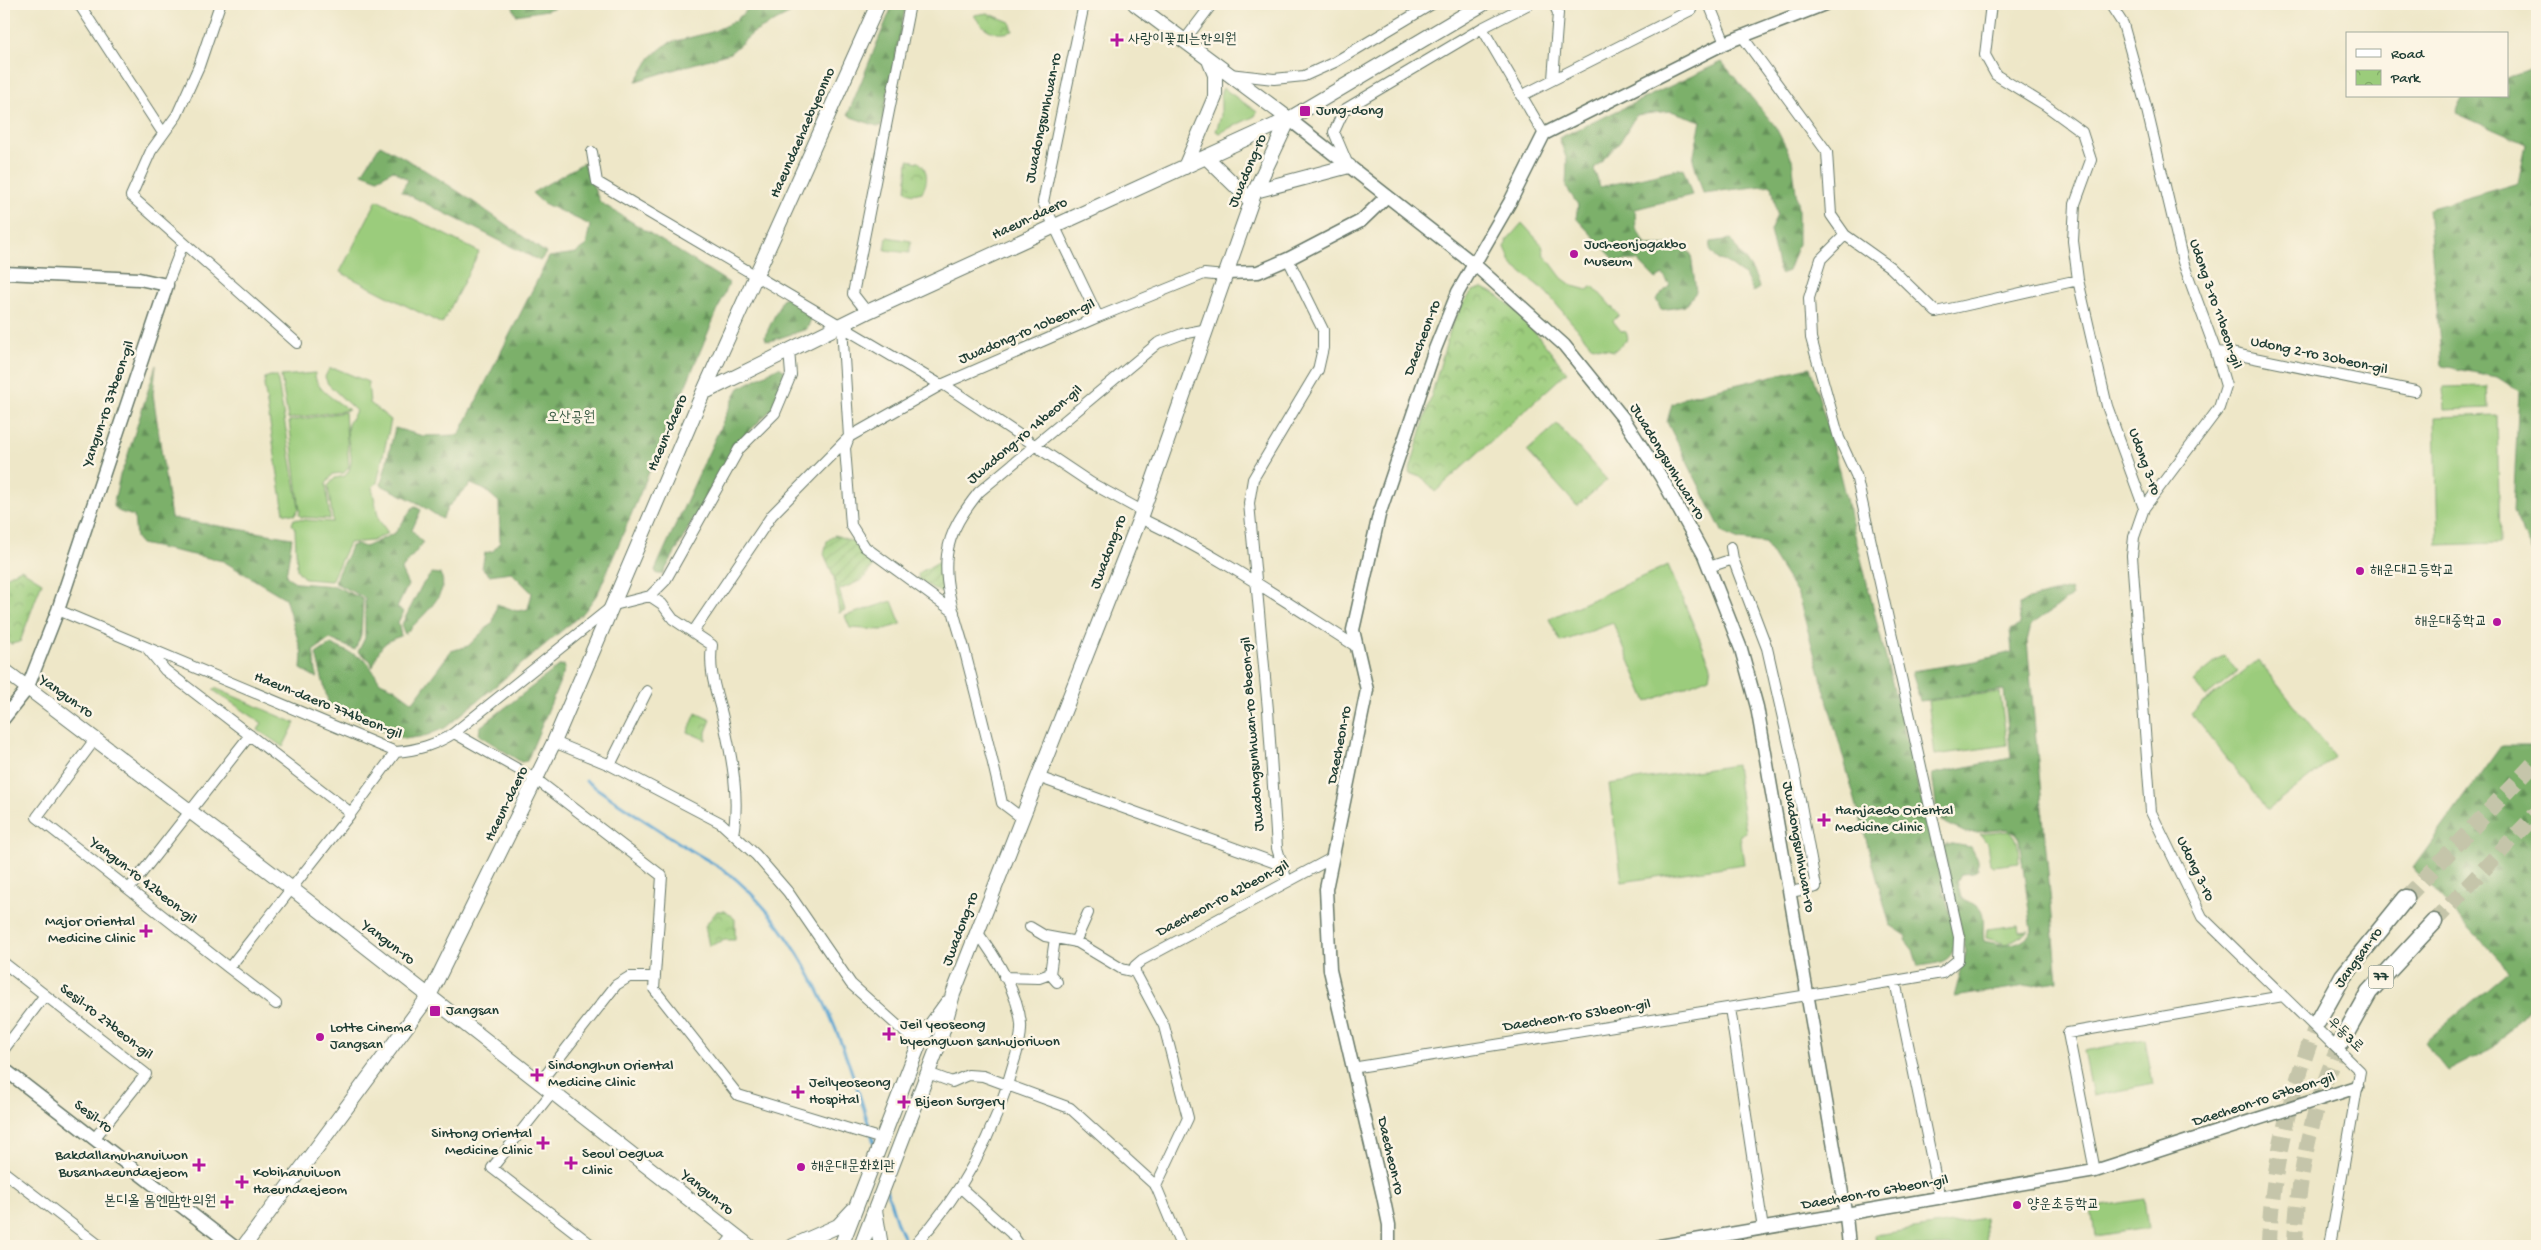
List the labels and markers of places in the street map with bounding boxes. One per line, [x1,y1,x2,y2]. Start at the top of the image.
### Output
place label: 사랑이꽃피는한의원 [1128,31,1237,49]
marker: 사랑이꽃피는한의원 [1110,33,1124,47]
place label: Jung-dong [1316,102,1384,120]
marker: Jung-dong [1298,104,1312,118]
place label: Jucheonjogakbo Museum [1584,236,1686,271]
marker: Jucheonjogakbo Museum [1568,248,1580,260]
place label: 해운대고등학교 [2370,562,2455,580]
marker: 해운대고등학교 [2354,565,2366,577]
place label: 해운대중학교 [2415,613,2487,631]
marker: 해운대중학교 [2491,616,2503,628]
place label: Hamjaedo Oriental Medicine Clinic [1835,802,1953,837]
marker: Hamjaedo Oriental Medicine Clinic [1817,813,1831,827]
place label: Major Oriental Medicine Clinic [45,913,136,948]
marker: Major Oriental Medicine Clinic [139,924,153,938]
place label: Jangsan [446,1002,499,1020]
marker: Jangsan [428,1004,442,1018]
place label: Jeil yeoseong byeongwon sanhujoriwon [900,1016,1060,1051]
place label: Lotte Cinema Jangsan [330,1019,413,1054]
marker: Jeil yeoseong byeongwon sanhujoriwon [882,1027,896,1041]
marker: Lotte Cinema Jangsan [314,1031,326,1043]
place label: Sindonghun Oriental Medicine Clinic [548,1057,674,1092]
marker: Sindonghun Oriental Medicine Clinic [530,1068,544,1082]
place label: Jeilyeoseong Hospital [809,1074,891,1109]
marker: Jeilyeoseong Hospital [791,1085,805,1099]
place label: Bijeon Surgery [914,1093,1005,1111]
marker: Bijeon Surgery [897,1095,911,1109]
place label: Sintong Oriental Medicine Clinic [431,1125,533,1160]
marker: Sintong Oriental Medicine Clinic [536,1136,550,1150]
place label: Seoul Oegwa Clinic [582,1145,664,1180]
place label: Bakdallamuhanuiwon Busanhaeundaejeom [54,1147,188,1182]
marker: Seoul Oegwa Clinic [564,1156,578,1170]
marker: Bakdallamuhanuiwon Busanhaeundaejeom [192,1158,206,1172]
place label: 해운대문화회관 [811,1158,896,1176]
marker: 해운대문화회관 [795,1161,807,1173]
place label: Kobihanuiwon Haeundaejeom [253,1164,348,1199]
marker: Kobihanuiwon Haeundaejeom [235,1175,249,1189]
place label: 본디올 몸엔맘한의원 [104,1193,216,1211]
marker: 본디올 몸엔맘한의원 [220,1195,234,1209]
place label: 양운초등학교 [2027,1196,2099,1214]
marker: 양운초등학교 [2011,1199,2023,1211]

